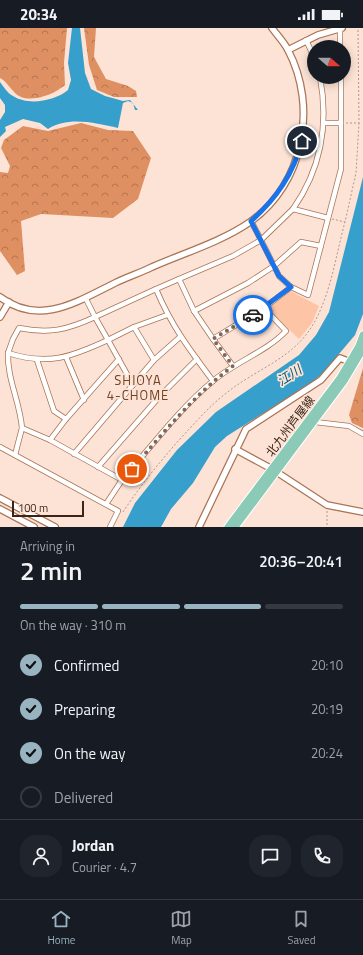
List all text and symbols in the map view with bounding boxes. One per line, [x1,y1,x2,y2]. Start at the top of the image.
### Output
text: 20:34 [20,3,57,26]
north arrow [307,40,351,84]
map controls [307,40,351,84]
pin [285,124,319,158]
icon: home [291,130,313,152]
courier [233,295,273,335]
icon: car [242,304,264,326]
water label: 江川 [273,358,307,390]
district label: SHIOYA 4-CHOME [107,370,169,405]
street label: 北九州芦屋線 [261,392,319,460]
pin [115,452,149,486]
icon: bag [121,458,143,480]
scale bar [12,499,84,518]
text: 100 m [18,500,48,516]
text: Arriving in [20,536,75,556]
text: 20:36–20:41 [259,550,343,573]
text: 2 min [20,551,83,590]
text: On the way · 310 m [20,615,126,635]
icon: check [20,654,42,676]
text: Confirmed [54,654,119,677]
text: 20:10 [311,655,343,675]
icon: check [20,698,42,720]
text: Preparing [54,698,115,721]
text: 20:19 [311,699,343,719]
icon: check [20,742,42,764]
text: On the way [54,742,126,765]
text: 20:24 [311,743,343,763]
text: Delivered [54,786,113,809]
text: Jordan [72,834,114,857]
button: person [20,835,62,877]
button: chat [249,835,291,877]
button: phone [301,835,343,877]
text: Courier · 4.7 [72,857,137,877]
tab: Home [48,908,75,948]
tab: Map [170,908,192,948]
tab: Saved [287,908,315,948]

